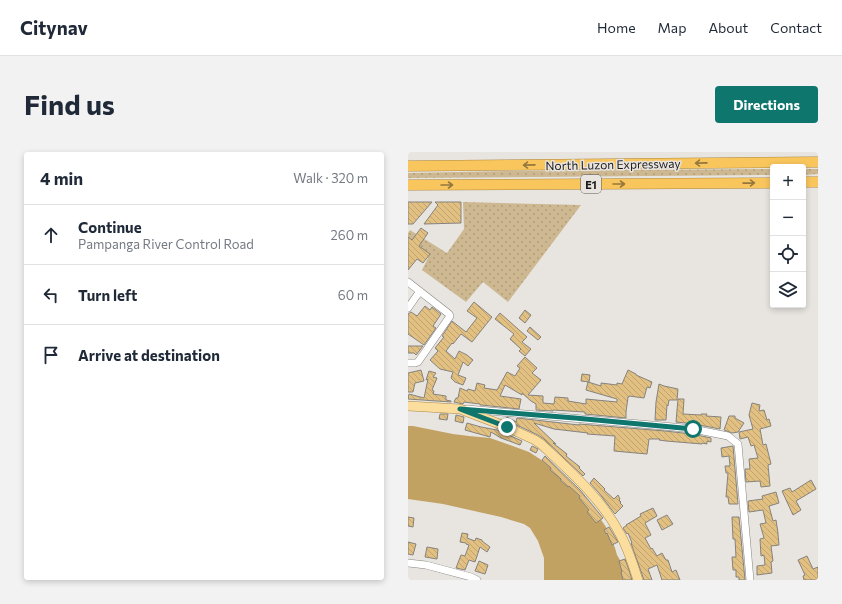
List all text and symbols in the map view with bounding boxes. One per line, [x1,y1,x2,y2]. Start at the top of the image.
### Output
text: Citynav [20,16,88,39]
text: Home [597,19,636,36]
text: Map [658,19,686,36]
text: About [708,19,748,36]
text: Contact [770,19,822,36]
button: Directions [715,86,818,123]
text: Find us [24,87,115,121]
street label: North Luzon Expressway [545,156,681,172]
one-way arrow [695,160,708,167]
one-way arrow [523,161,536,169]
map controls [770,164,806,308]
button: + [770,164,806,200]
text: 4 min [40,168,83,189]
text: Walk · 320 m [293,170,368,186]
road number: E1 [581,175,601,193]
one-way arrow [742,179,755,187]
one-way arrow [612,180,625,188]
one-way arrow [440,181,453,189]
button: − [770,200,806,236]
text: Continue [78,218,142,236]
icon: ahead [40,224,62,246]
text: 260 m [331,227,368,243]
text: Pampanga River Control Road [78,236,254,252]
button: locate [770,236,806,272]
button: layers [770,272,806,308]
icon: left [40,284,62,306]
text: Turn left [78,286,137,304]
text: 60 m [338,287,368,303]
icon: arrive [40,344,62,366]
text: Arrive at destination [78,346,220,364]
route end [498,418,516,436]
route start [684,420,702,438]

